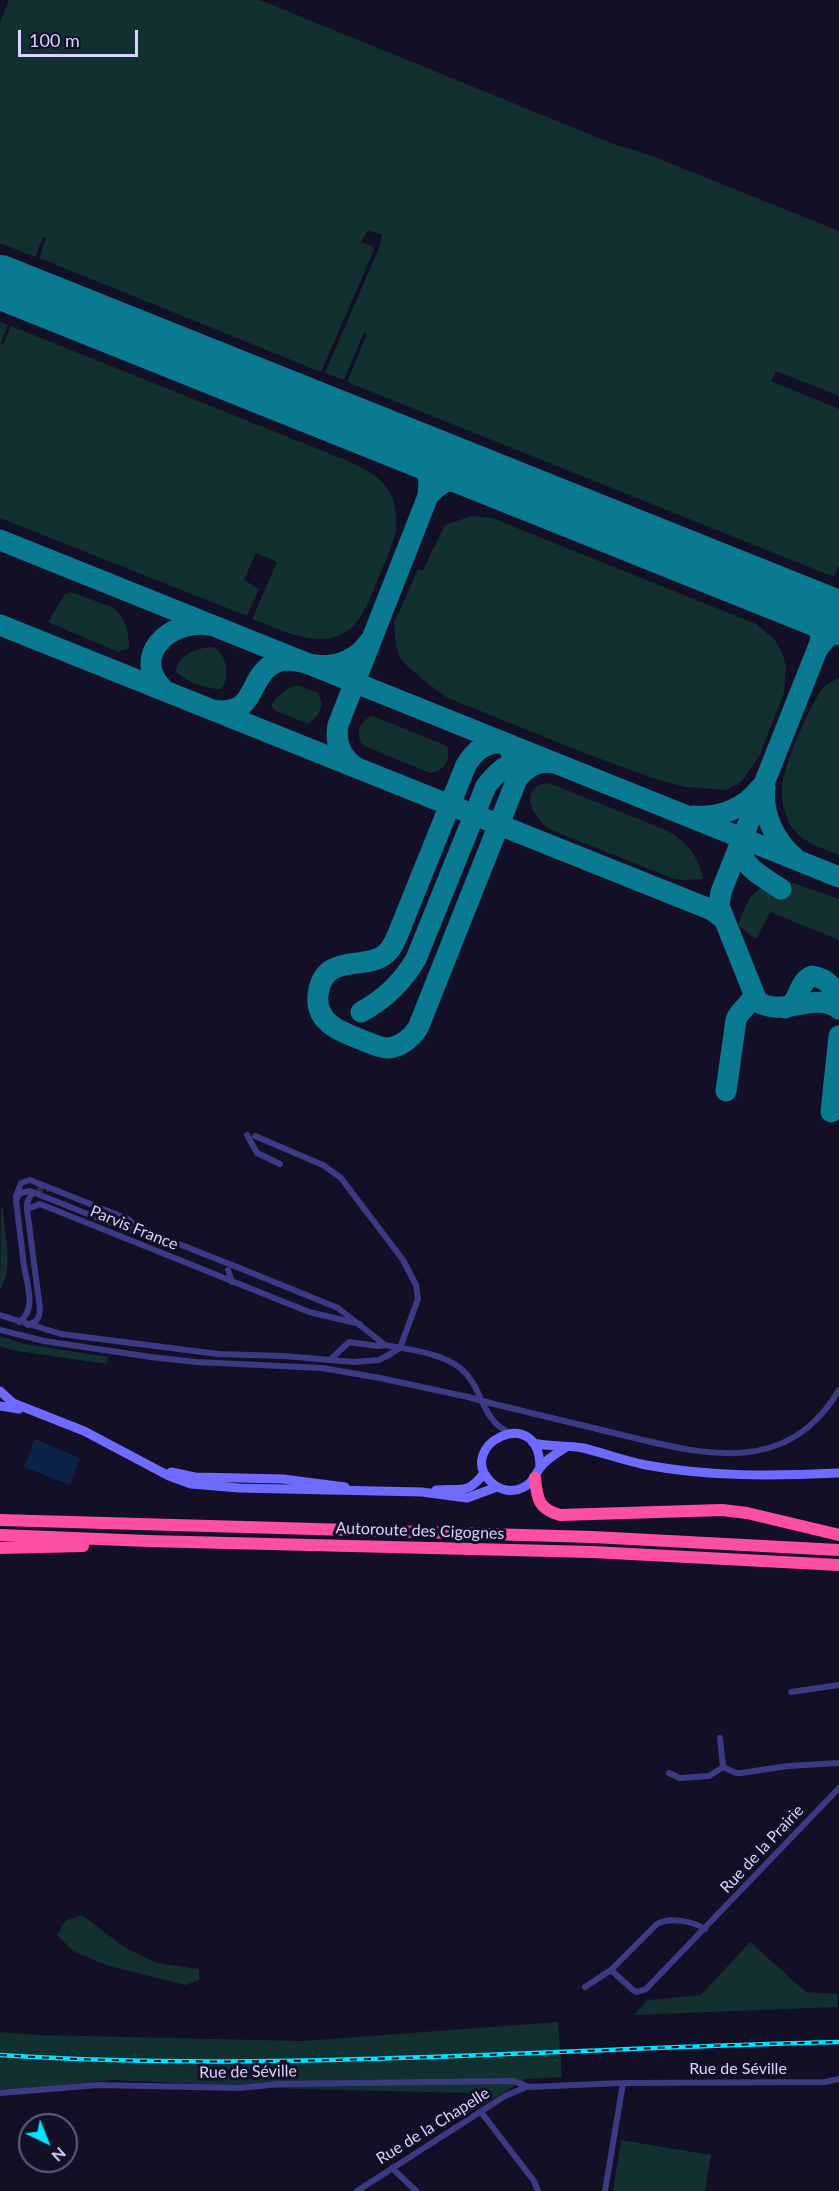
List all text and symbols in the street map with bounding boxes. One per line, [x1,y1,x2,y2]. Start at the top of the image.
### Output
scale bar [21,18,141,56]
text: 100 m [29,29,80,51]
street label: Parvis France [87,1202,181,1254]
street label: Autoroute des Cigognes [335,1518,505,1544]
street label: Rue de la Prairie [716,1801,808,1897]
street label: Rue de Séville [689,2059,787,2079]
street label: Rue de Séville [199,2062,297,2082]
street label: Rue de la Chapelle [373,2084,493,2168]
north arrow [18,2113,78,2173]
text: N [48,2144,70,2166]

